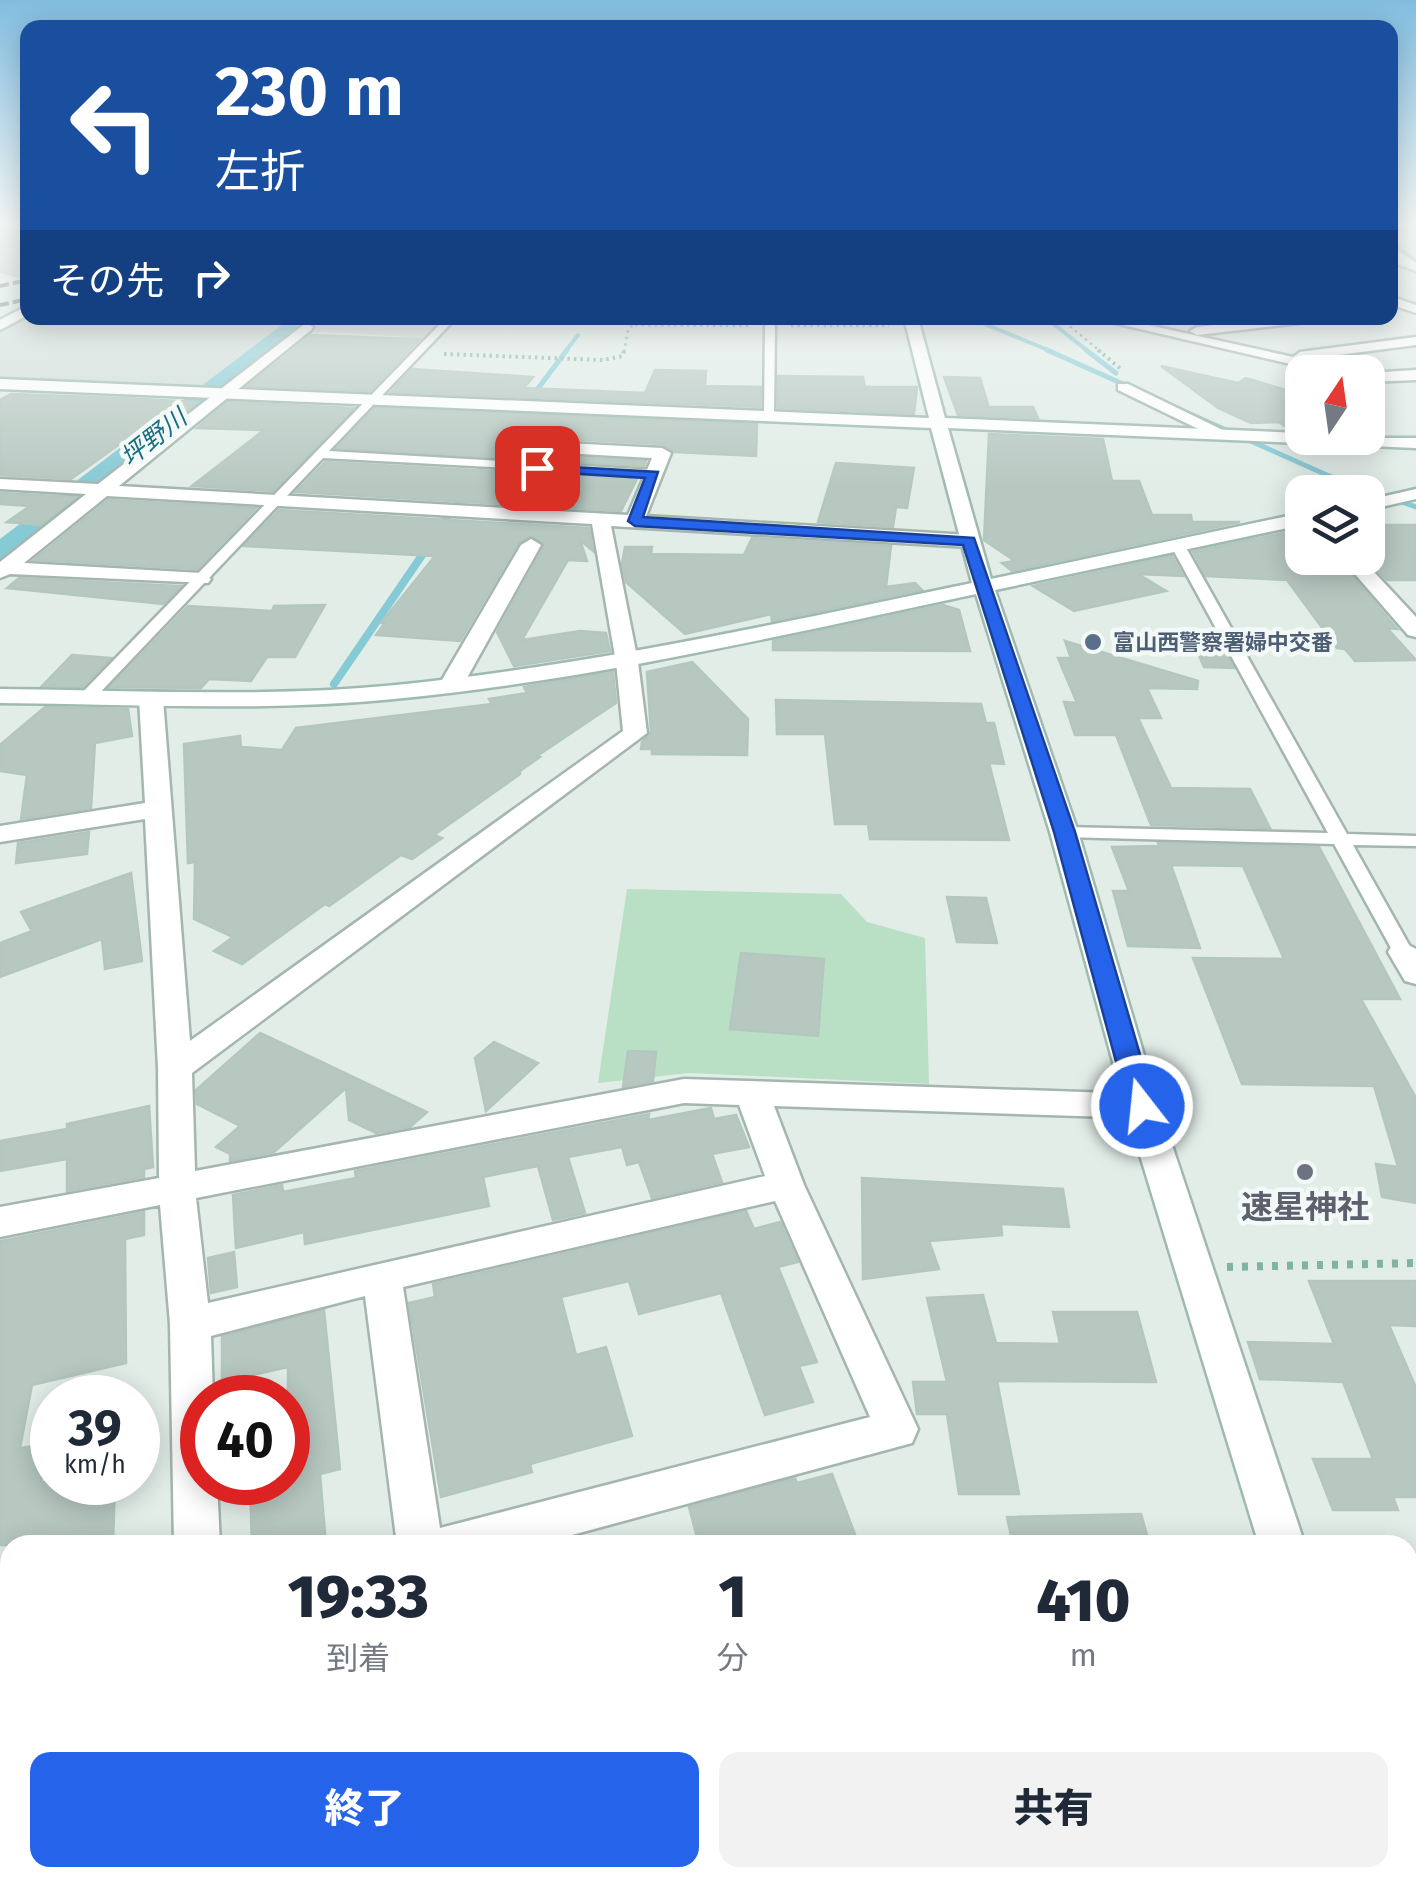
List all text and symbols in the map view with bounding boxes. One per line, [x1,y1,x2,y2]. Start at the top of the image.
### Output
text: 230 m [215,50,404,134]
icon: left [50,60,180,190]
text: 左折 [215,145,305,199]
icon: right [184,250,239,305]
text: その先 [50,258,164,304]
north arrow [1285,355,1385,455]
map controls [1285,355,1385,575]
water label: 坪野川 [115,401,195,473]
pin [495,426,580,511]
icon: arrive [510,441,565,496]
button: layers [1285,475,1385,575]
place label: 富山西警察署婦中交番 [1113,629,1333,656]
marker: 富山西警察署婦中交番 [1082,631,1104,653]
position arrow [1090,1054,1194,1158]
marker: 速星神社 [1294,1161,1316,1183]
place label: 速星神社 [1241,1188,1369,1226]
speed limit sign: 40 [180,1375,310,1505]
text: 39 [68,1398,122,1458]
text: km/h [64,1450,126,1480]
text: 19:33 [288,1561,429,1633]
text: 1 [718,1561,747,1633]
text: 410 [1036,1565,1130,1637]
text: m [1070,1636,1097,1674]
text: 到着 [326,1639,390,1677]
text: 分 [717,1639,749,1677]
button: 終了 [30,1752,699,1867]
button: 共有 [719,1752,1388,1867]

